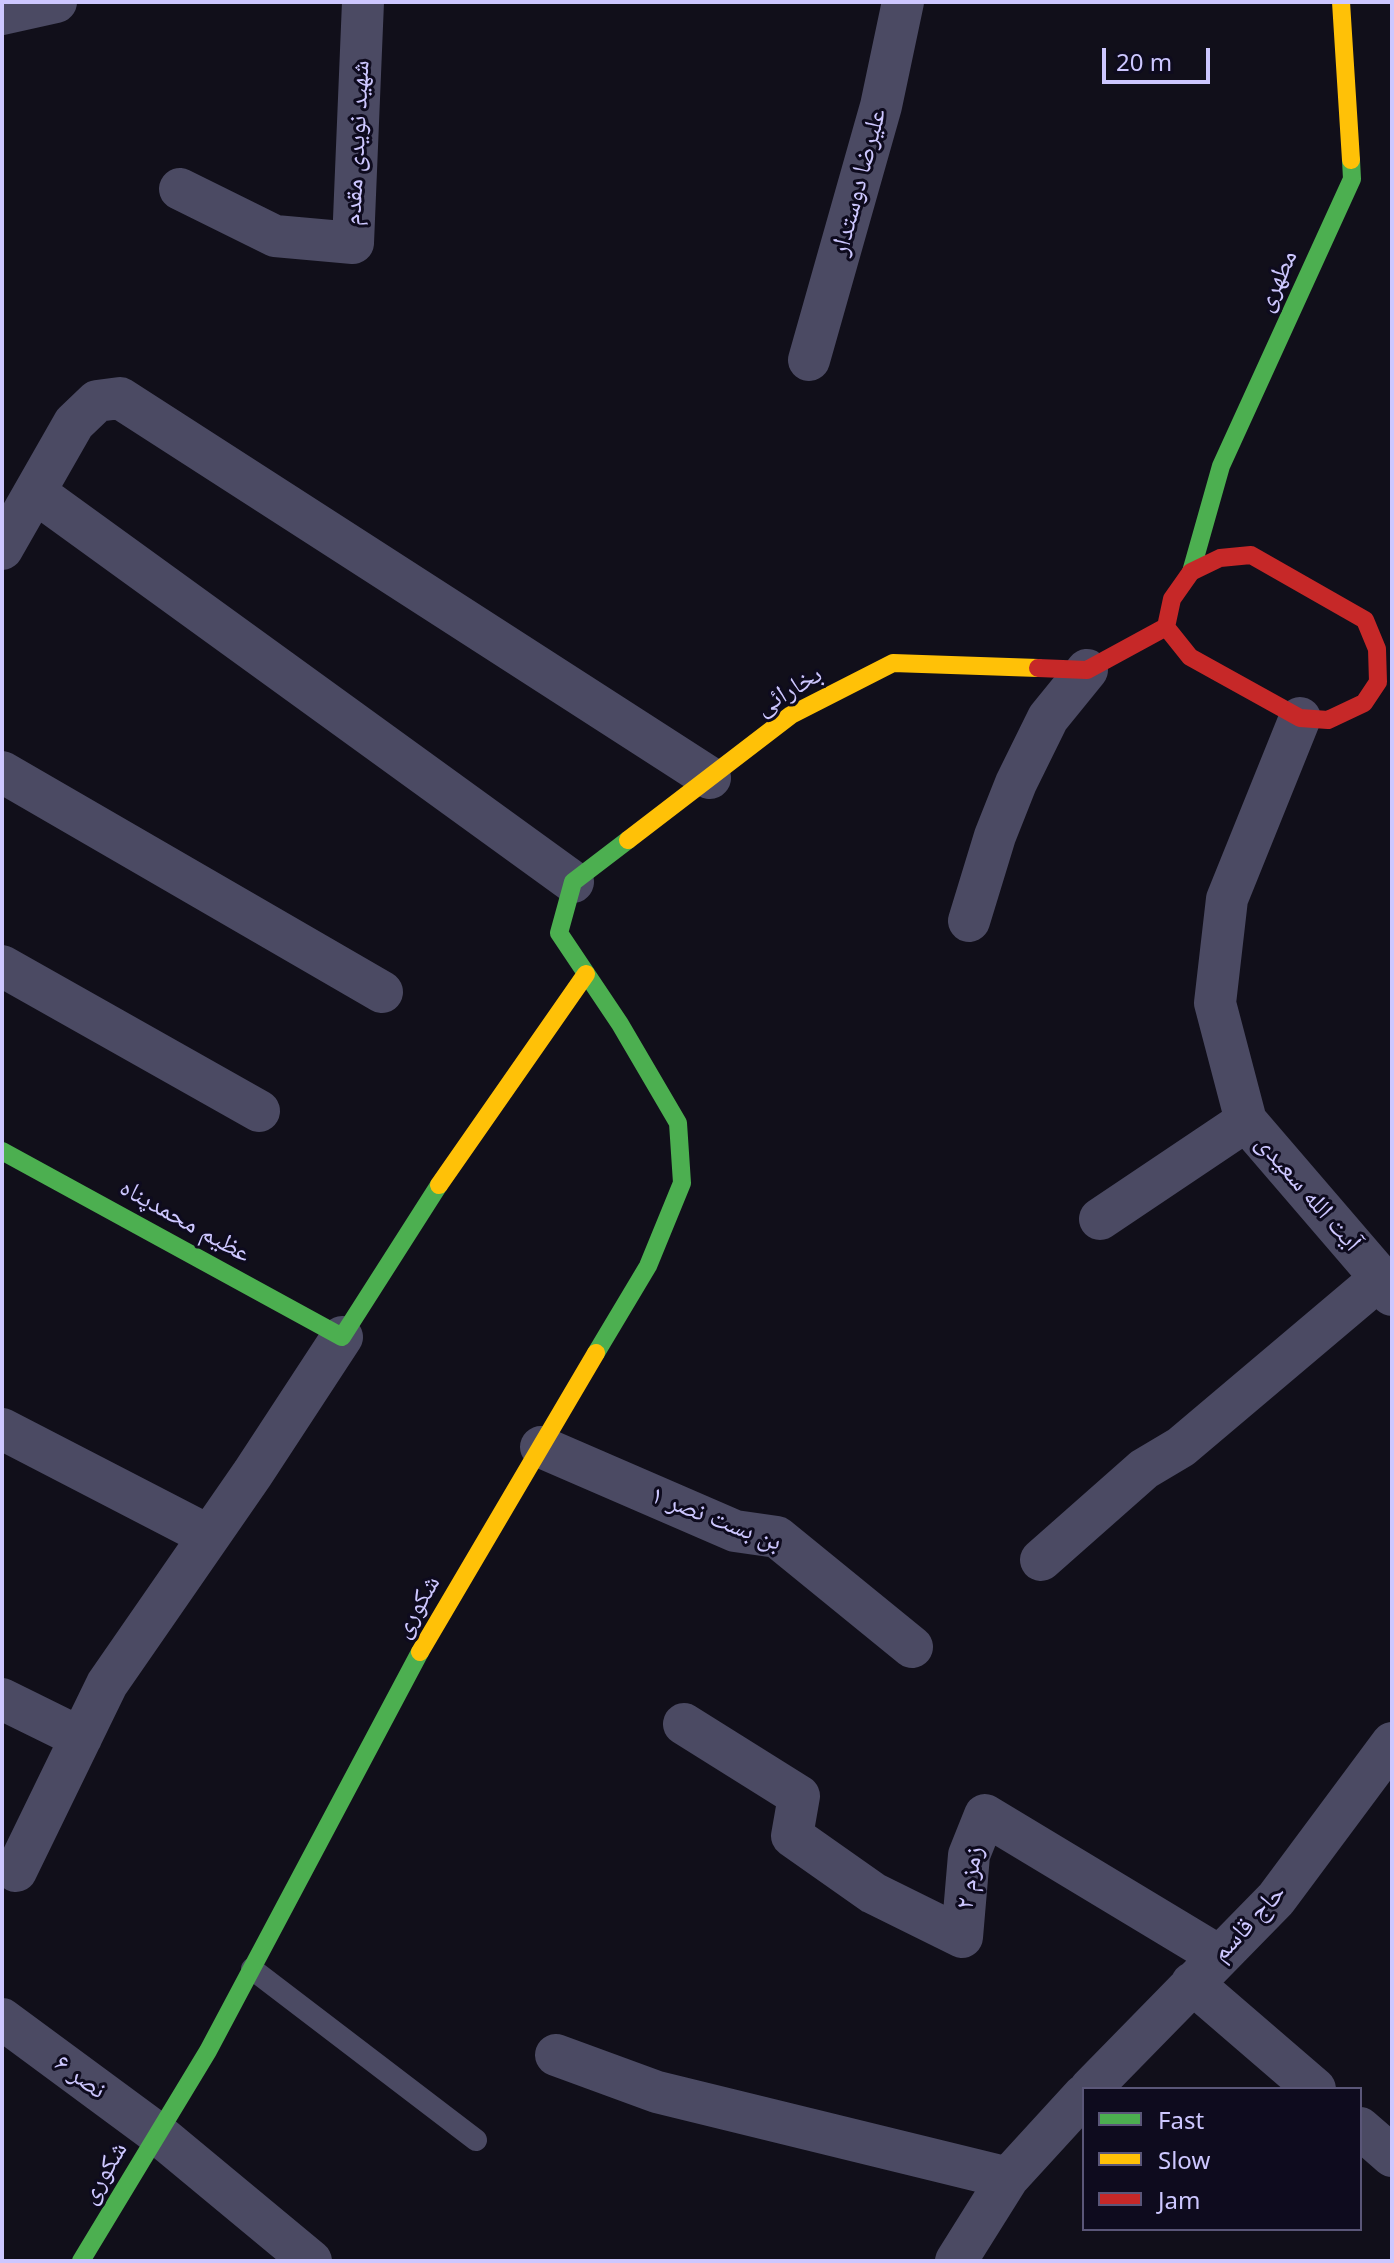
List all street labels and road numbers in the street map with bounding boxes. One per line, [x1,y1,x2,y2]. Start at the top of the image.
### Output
street label: شهید نویدی مقدم [337,59,377,227]
street label: علیرضا دوستدار [824,105,894,259]
street label: مطهری [1249,245,1305,317]
street label: بخارائی [750,659,828,723]
street label: آیت الله سعیدی [1249,1128,1367,1258]
street label: عظیم محمدپناه [114,1172,256,1270]
street label: بن بست نصر ۱ [646,1480,786,1558]
street label: شکوری [387,1570,447,1644]
street label: زمزم ۲ [950,1844,990,1912]
street label: حاج قاسم [1205,1878,1293,1968]
street label: نصر ۶ [48,2048,112,2106]
street label: شکوری [73,2136,135,2210]

